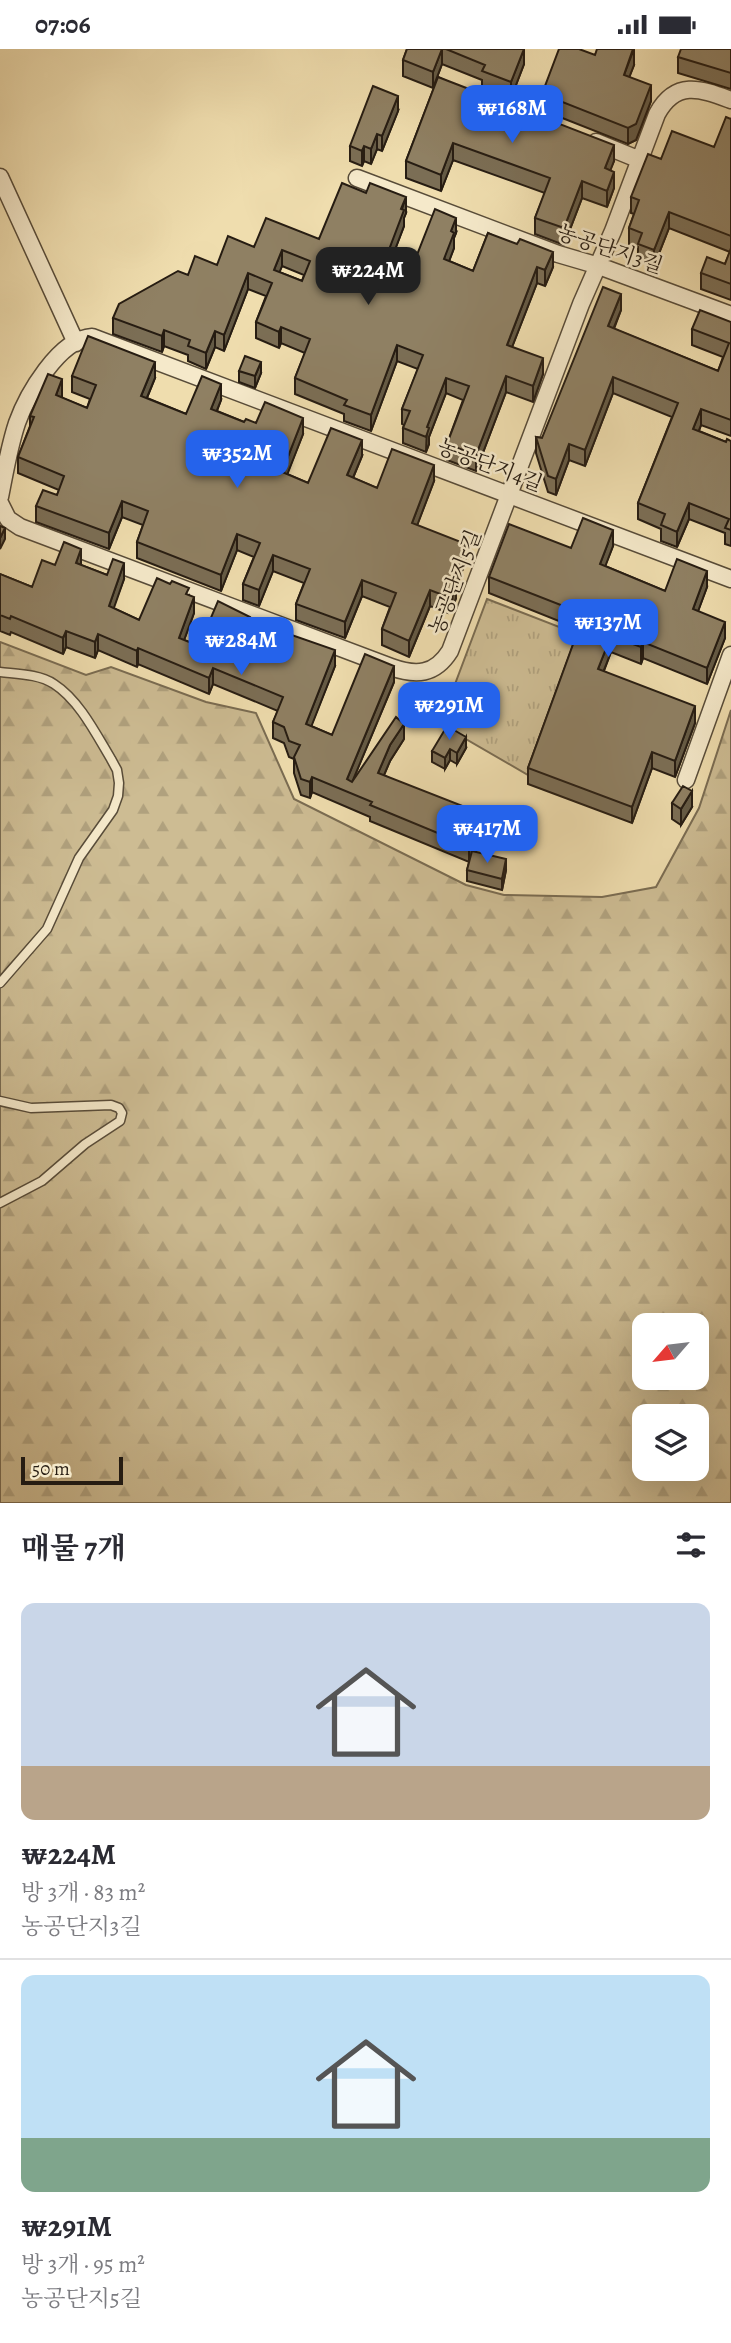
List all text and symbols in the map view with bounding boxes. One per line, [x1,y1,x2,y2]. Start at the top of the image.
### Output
text: 07:06 [35,7,91,42]
pin: ₩168M [463,85,561,145]
text: ₩168M [477,92,547,123]
street label: 농공단지3길 [553,218,667,280]
pin: ₩224M [319,247,417,307]
text: ₩224M [332,254,404,285]
pin: ₩352M [188,431,286,490]
street label: 농공단지4길 [433,432,547,498]
text: ₩352M [202,437,272,468]
street label: 농공단지5길 [422,525,488,639]
pin: ₩137M [559,599,657,659]
text: ₩137M [574,606,642,637]
pin: ₩284M [192,617,290,677]
text: ₩284M [205,624,277,655]
pin: ₩291M [400,683,498,742]
text: ₩291M [414,689,484,720]
pin: ₩417M [438,805,536,865]
text: ₩417M [453,812,521,843]
north arrow [632,1313,709,1389]
map controls [632,1313,709,1481]
button: layers [632,1404,709,1481]
scale bar [21,1454,122,1486]
text: 50 m [32,1456,70,1482]
icon: filters [672,1526,710,1564]
text: 매물 7개 [21,1528,126,1568]
icon: home [303,1649,429,1775]
text: ₩224M [21,1834,116,1874]
text: 방 3개 · 83 m² [21,1877,145,1908]
text: 농공단지3길 [21,1911,142,1942]
icon: home [303,2021,429,2147]
text: ₩291M [21,2206,112,2246]
text: 방 3개 · 95 m² [21,2249,145,2280]
text: 농공단지5길 [21,2283,142,2314]

